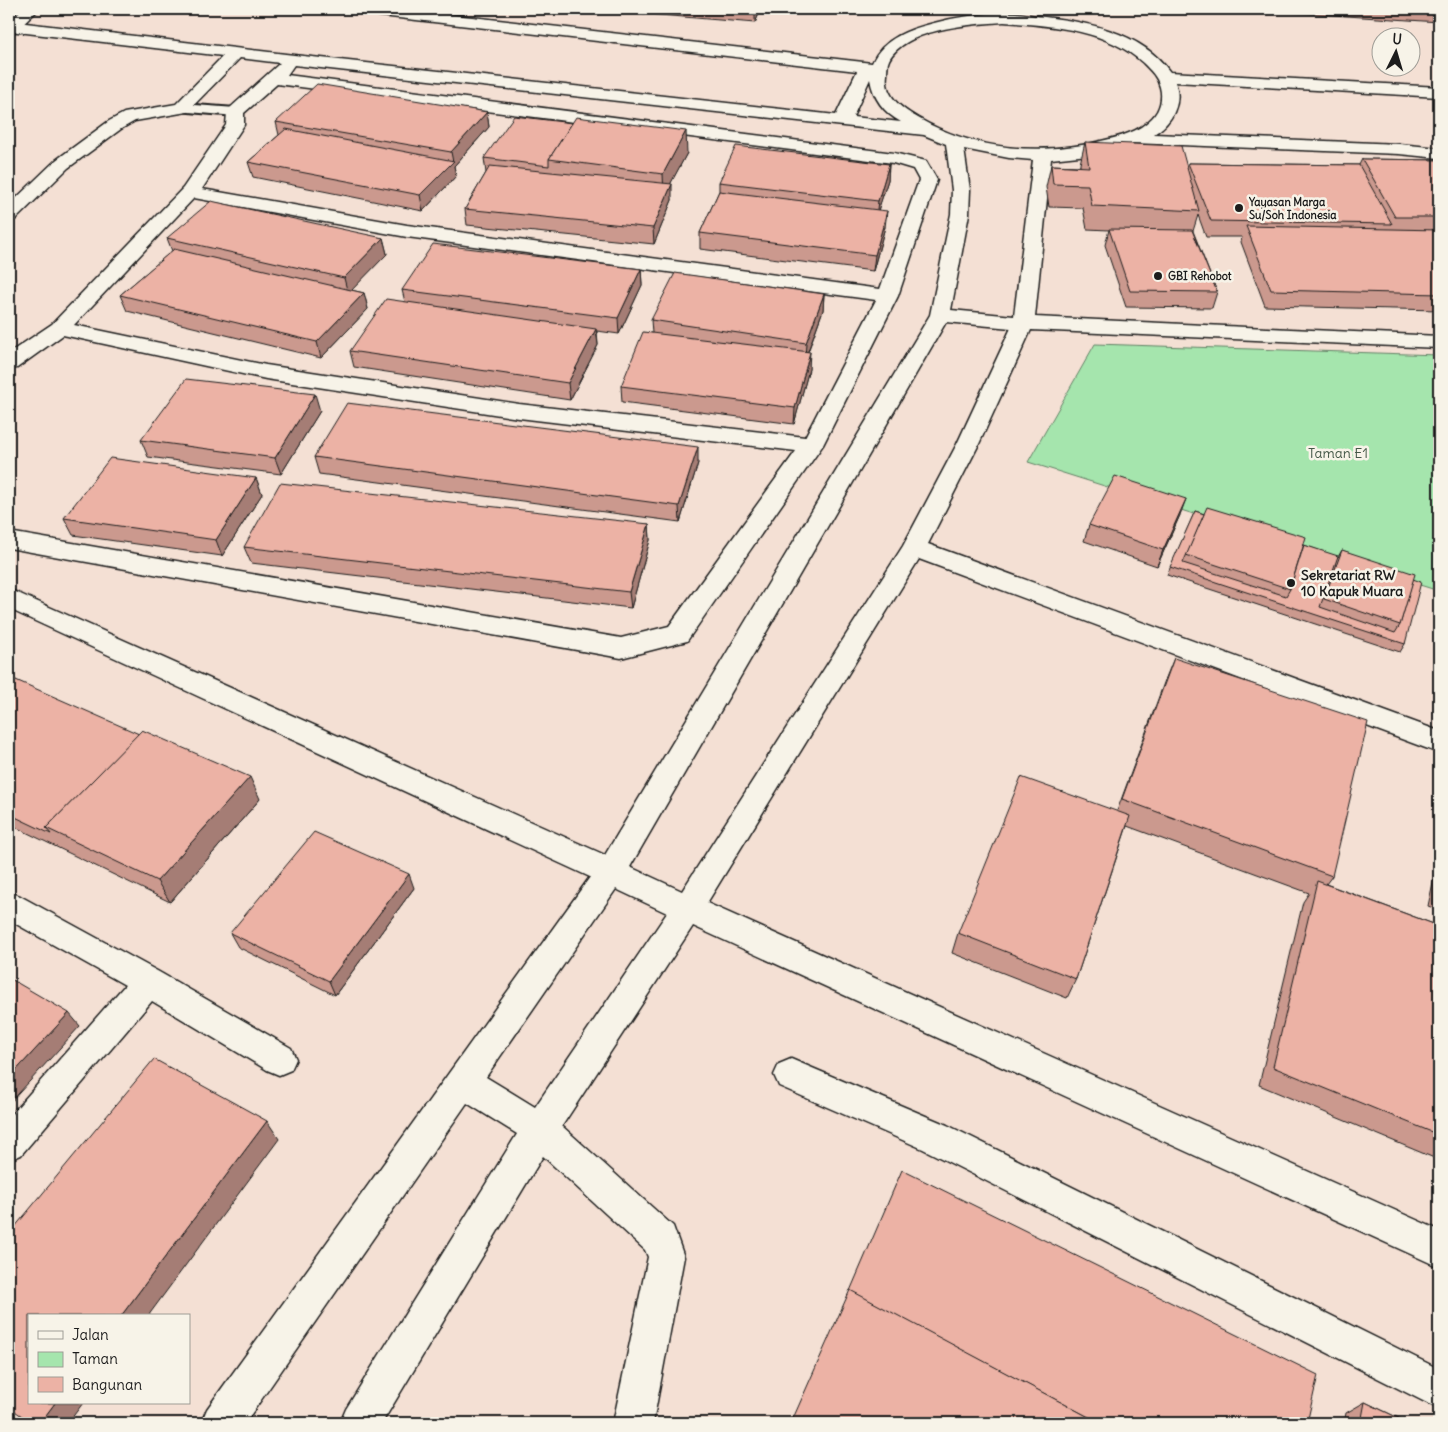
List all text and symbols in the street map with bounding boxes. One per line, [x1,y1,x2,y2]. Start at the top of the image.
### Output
north arrow [1370,28,1420,78]
text: U [1392,30,1403,48]
place label: Yayasan Marga Su/Soh Indonesia [1248,195,1337,222]
marker: Yayasan Marga Su/Soh Indonesia [1233,202,1245,214]
place label: GBI Rehobot [1168,269,1232,283]
marker: GBI Rehobot [1152,270,1164,282]
park label: Taman E1 [1308,444,1368,462]
place label: Sekretariat RW 10 Kapuk Muara [1301,566,1403,600]
marker: Sekretariat RW 10 Kapuk Muara [1285,577,1297,589]
legend [28,1314,190,1404]
text: Jalan [72,1325,109,1344]
text: Taman [72,1349,118,1368]
text: Bangunan [72,1375,142,1394]

